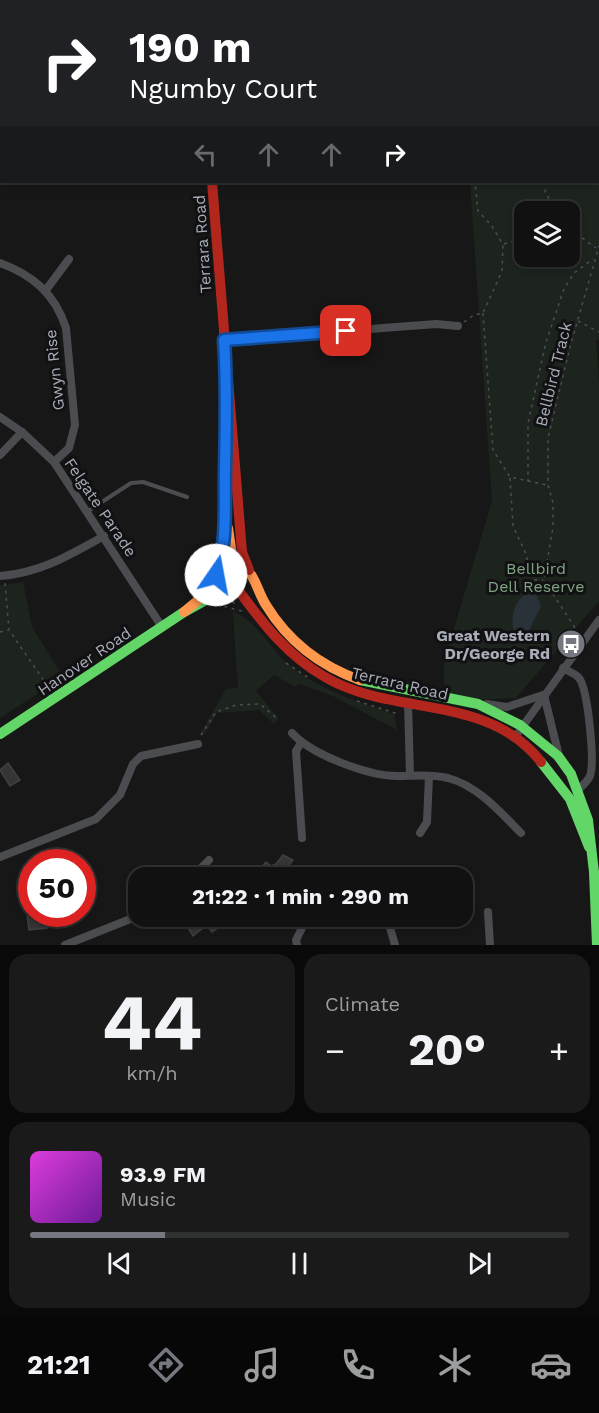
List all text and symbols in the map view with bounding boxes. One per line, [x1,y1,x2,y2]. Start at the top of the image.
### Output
text: 190 m [129,23,252,72]
icon: right [30,24,108,102]
text: Ngumby Court [129,73,317,105]
icon: left [189,138,222,171]
icon: ahead [252,138,285,171]
icon: ahead [315,138,348,171]
icon: right [378,138,411,171]
street label: Terrara Road [190,194,215,294]
map controls [514,201,580,267]
button: layers [514,201,580,267]
pin [320,305,371,356]
icon: arrive [329,314,362,347]
street label: Bellbird Track [531,320,576,428]
street label: Gwyn Rise [41,329,68,411]
street label: Felgate Parade [61,454,141,560]
position arrow [184,543,248,607]
park label: Bellbird Dell Reserve [488,559,584,596]
street label: Hanover Road [34,623,135,700]
place label: Great Western Dr/George Rd [436,626,550,663]
bus stop icon: Great Western Dr/George Rd [555,628,587,660]
street label: Terrara Road [350,663,450,704]
speed limit sign: 50 [18,849,96,927]
text: 21:22 · 1 min · 290 m [192,884,409,909]
text: 44 [102,976,202,1068]
text: Climate [325,992,400,1016]
text: 20° [408,1023,486,1076]
text: − [325,1031,345,1070]
text: + [549,1031,569,1070]
text: km/h [126,1061,178,1085]
text: 93.9 FM [120,1162,206,1187]
text: Music [120,1187,176,1211]
icon: previous [103,1247,136,1280]
icon: pause [283,1247,316,1280]
icon: next [463,1247,496,1280]
icon: directions [145,1344,187,1386]
icon: music [241,1344,283,1386]
icon: phone [337,1344,379,1386]
icon: climate [434,1344,476,1386]
icon: car [530,1344,572,1386]
text: 21:21 [27,1349,91,1381]

